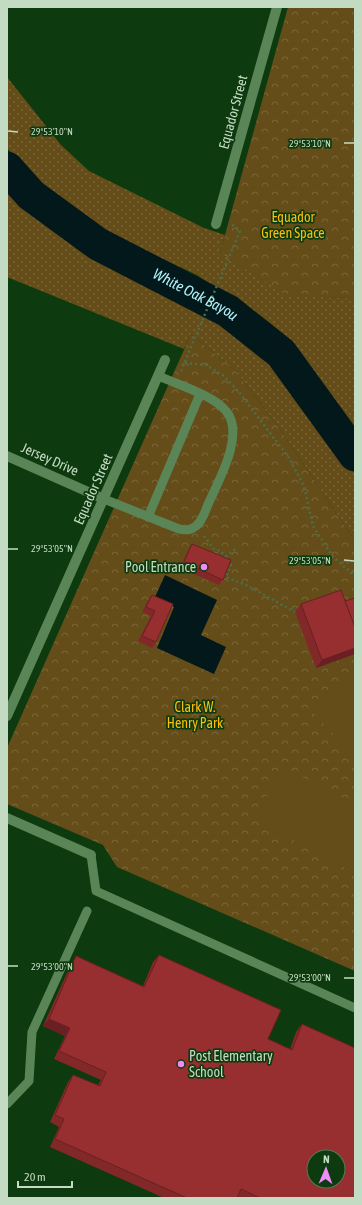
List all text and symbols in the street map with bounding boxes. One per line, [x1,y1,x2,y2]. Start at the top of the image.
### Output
street label: Equador Street [215,73,251,151]
text: 29°53'10"N [31,126,73,137]
text: 29°53'10"N [289,138,331,149]
park label: Equador Green Space [261,209,325,241]
water label: White Oak Bayou [150,265,242,324]
street label: Jersey Drive [19,439,81,479]
street label: Equador Street [70,451,116,527]
text: 29°53'05"N [31,543,73,554]
text: 29°53'05"N [289,555,331,566]
place label: Pool Entrance [125,559,196,575]
marker: Pool Entrance [199,562,209,572]
park label: Clark W. Henry Park [167,699,223,731]
text: 29°53'00"N [31,961,73,972]
text: 29°53'00"N [289,972,331,983]
place label: Post Elementary School [189,1048,273,1080]
marker: Post Elementary School [176,1059,186,1069]
north arrow [306,1149,346,1189]
text: N [323,1153,330,1165]
scale bar [18,1163,72,1189]
text: 20 m [24,1170,46,1184]

